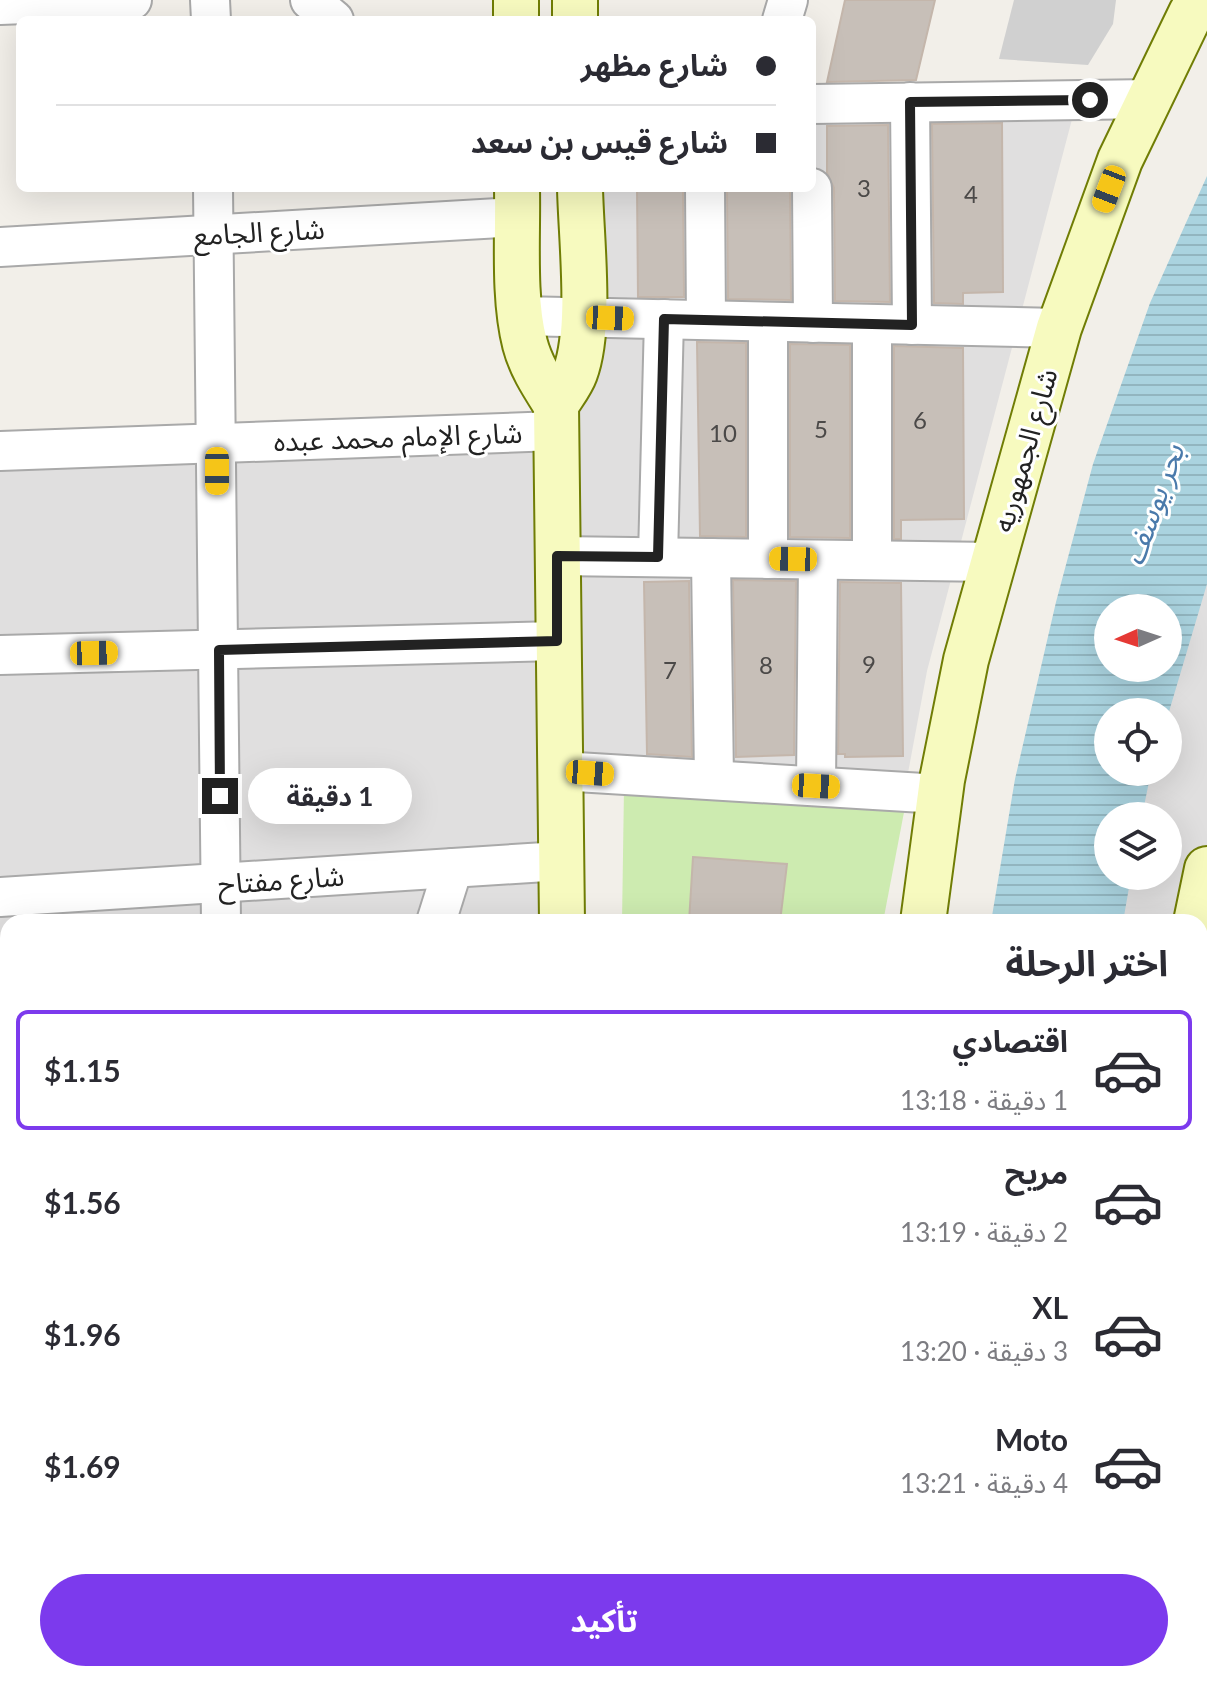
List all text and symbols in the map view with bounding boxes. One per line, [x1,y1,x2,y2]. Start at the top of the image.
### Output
text: شارع مظهر [581,46,728,82]
route start [1072,82,1108,118]
text: شارع قيس بن سعد [471,123,728,159]
car [1089,162,1129,216]
house number: 3 [857,173,871,202]
house number: 4 [964,179,978,208]
street label: شارع الجامع [193,211,326,256]
car [586,305,634,331]
street label: شارع الجمهوريه [984,364,1068,537]
house number: 6 [913,405,927,434]
house number: 5 [814,414,828,443]
street label: شارع الإمام محمد عبده [273,415,523,462]
house number: 10 [709,418,737,447]
water label: بحر يوسف [1114,438,1192,570]
car [205,447,229,495]
car [769,547,817,571]
north arrow [1094,594,1182,682]
map controls [1094,594,1182,890]
car [70,641,118,665]
house number: 9 [862,649,876,678]
house number: 8 [759,650,773,679]
house number: 7 [663,655,677,684]
button: locate [1094,698,1182,786]
car [565,759,615,787]
callout: 1 دقيقة [248,768,412,824]
car [791,773,841,799]
route end [202,778,238,814]
text: 1 دقيقة [287,780,373,812]
button: layers [1094,802,1182,890]
street label: شارع مفتاح [217,858,346,905]
text: اختر الرحلة [1006,940,1168,984]
text: اقتصادي [953,1022,1068,1058]
icon: car [1092,1034,1164,1106]
text: $1.15 [44,1052,121,1088]
text: 1 دقيقة · 13:18 [900,1084,1068,1116]
text: مريح [1005,1154,1068,1190]
icon: car [1092,1166,1164,1238]
text: $1.56 [44,1184,121,1220]
text: 2 دقيقة · 13:19 [900,1216,1068,1248]
text: XL [1032,1289,1068,1325]
icon: car [1092,1298,1164,1370]
text: $1.96 [44,1316,121,1352]
text: 3 دقيقة · 13:20 [900,1335,1068,1367]
text: Moto [995,1421,1068,1457]
icon: car [1092,1430,1164,1502]
text: $1.69 [44,1448,121,1484]
text: 4 دقيقة · 13:21 [900,1467,1068,1499]
button: تأكيد [40,1574,1168,1666]

